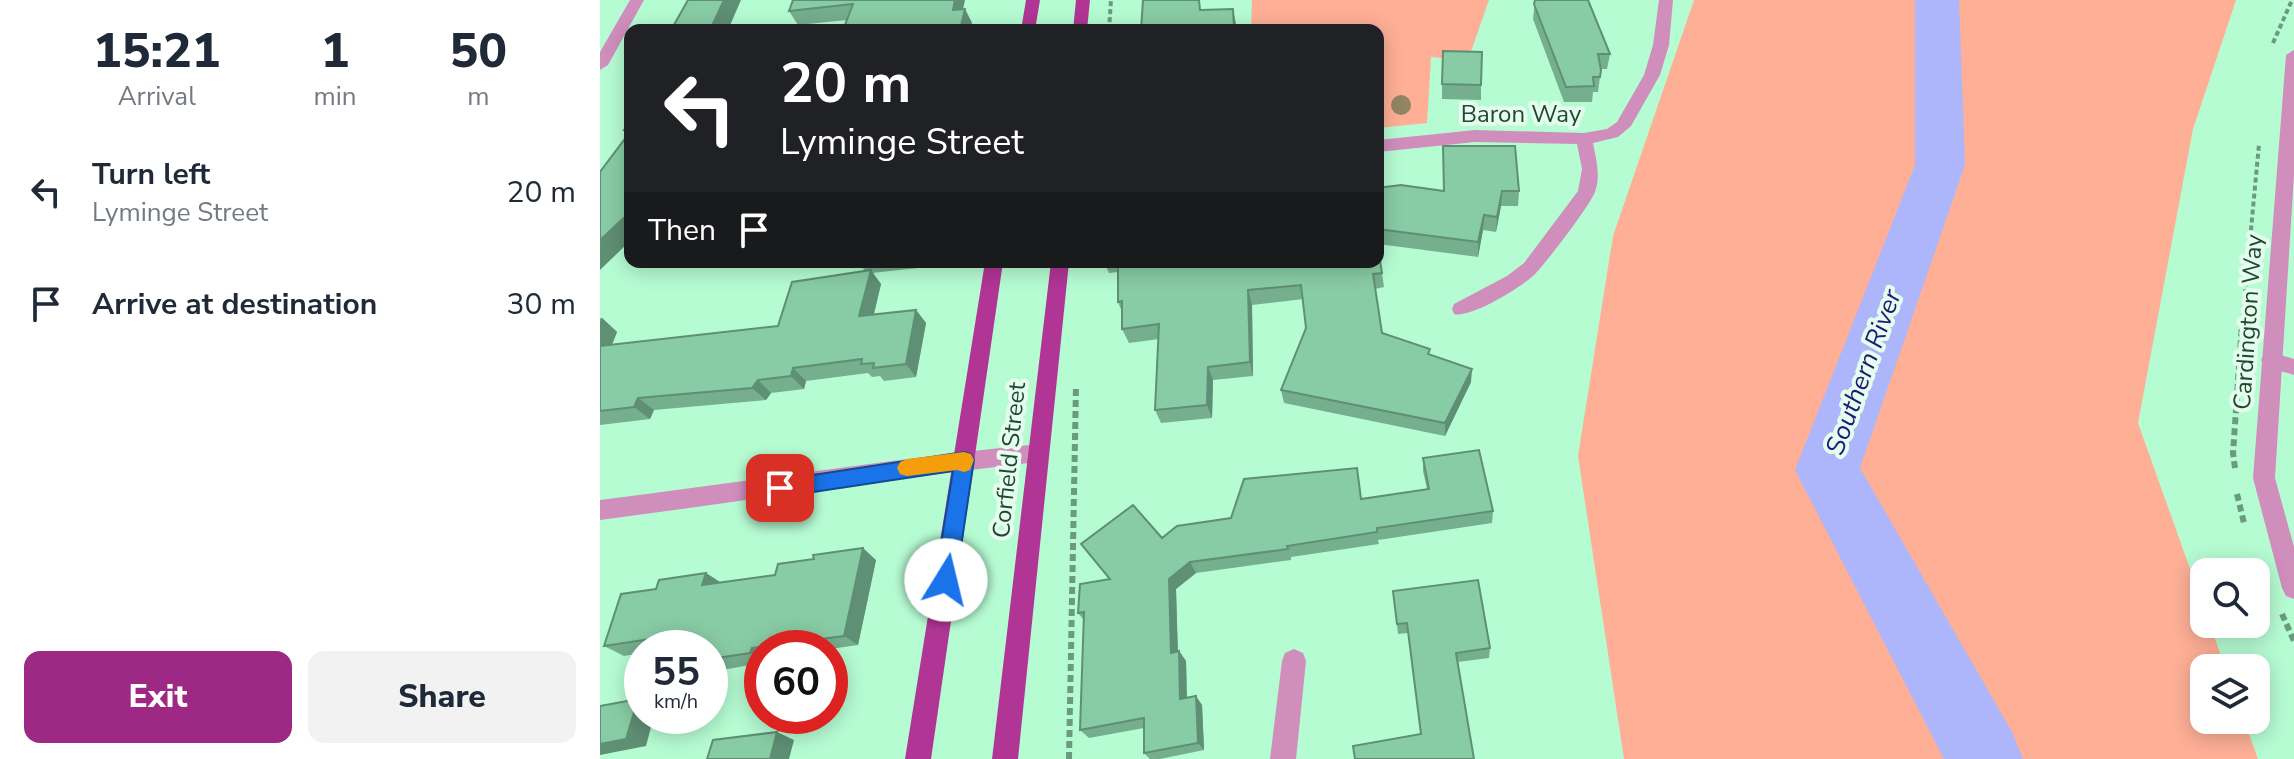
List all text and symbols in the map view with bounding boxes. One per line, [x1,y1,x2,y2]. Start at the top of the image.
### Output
text: 15:21 [93,18,221,84]
text: 1 [321,18,349,84]
text: 50 [449,18,507,84]
text: 20 m [780,45,911,122]
icon: left [648,56,752,160]
text: Arrival [118,79,196,114]
text: min [314,79,357,114]
text: m [467,79,489,114]
street label: Baron Way [1461,98,1582,130]
text: Lyminge Street [780,118,1024,167]
text: Turn left [92,154,210,195]
icon: left [24,170,68,214]
text: 20 m [507,172,576,213]
text: Lyminge Street [92,195,268,230]
icon: arrive [732,208,776,252]
text: Then [648,210,716,251]
street label: Cardington Way [2226,233,2270,411]
icon: arrive [24,282,68,326]
text: Arrive at destination [92,284,377,325]
text: 30 m [507,284,576,325]
water label: Southern River [1817,284,1910,460]
street label: Corfield Street [985,380,1033,540]
pin [746,454,814,522]
icon: arrive [758,466,802,510]
position arrow [904,538,988,622]
map controls [2190,558,2270,734]
button: search [2190,558,2270,638]
speed limit sign: 60 [744,630,848,734]
text: 55 [652,645,700,699]
button: Exit [24,651,292,743]
button: Share [308,651,576,743]
button: layers [2190,654,2270,734]
text: km/h [654,688,698,715]

